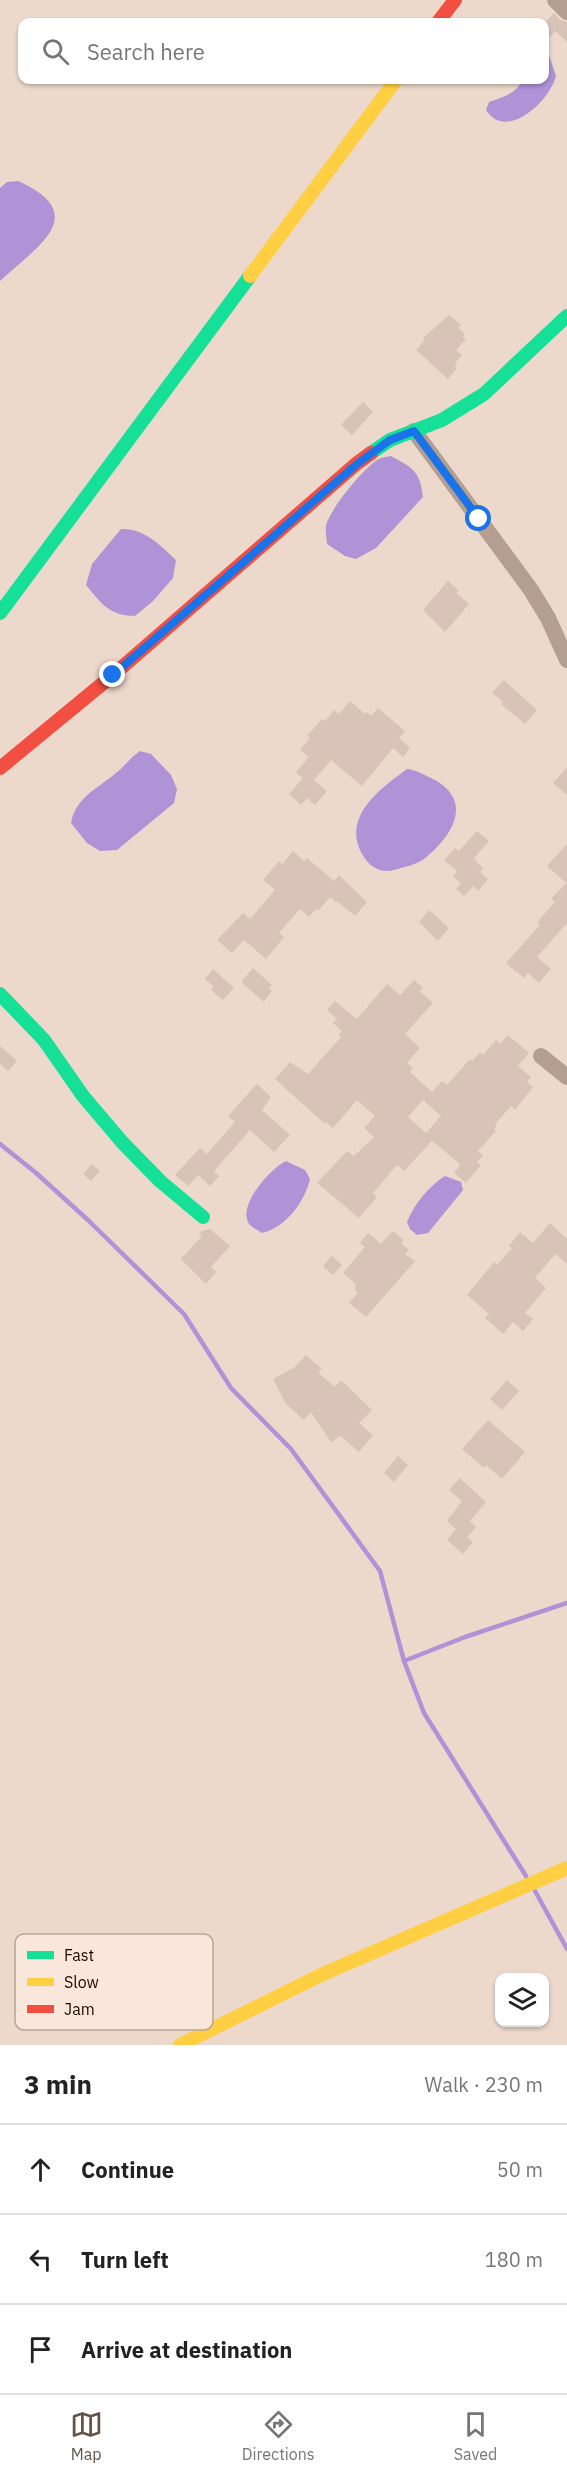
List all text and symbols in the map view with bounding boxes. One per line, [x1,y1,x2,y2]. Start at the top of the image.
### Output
search box [18,18,549,84]
icon: search [39,35,72,68]
text: Search here [87,37,205,66]
route start [465,505,491,531]
route end [99,661,125,687]
legend [15,1934,213,2030]
text: Fast [64,1945,94,1965]
text: Slow [64,1972,99,1992]
map controls [495,1973,549,2027]
button: layers [495,1973,549,2027]
text: Jam [64,1999,95,2019]
text: 3 min [24,2067,92,2101]
text: Walk · 230 m [425,2071,543,2098]
icon: ahead [24,2153,57,2186]
text: Continue [81,2155,174,2184]
text: 50 m [497,2156,543,2183]
icon: left [24,2243,57,2276]
text: Turn left [81,2245,169,2274]
text: 180 m [485,2246,543,2273]
icon: arrive [24,2333,57,2366]
text: Arrive at destination [81,2335,292,2364]
tab: Map [70,2408,103,2464]
tab: Directions [242,2408,315,2464]
tab: Saved [454,2408,497,2464]

